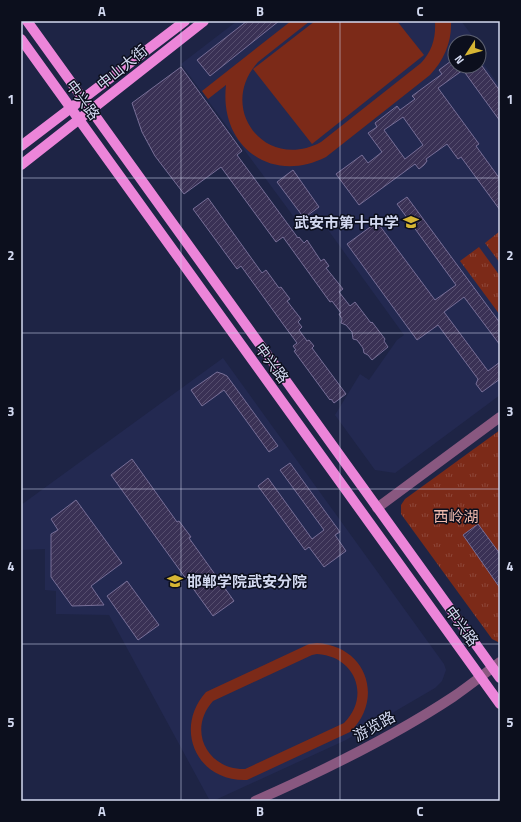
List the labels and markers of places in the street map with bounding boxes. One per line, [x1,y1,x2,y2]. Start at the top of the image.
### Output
place label: 武安市第十中学 [294,211,399,234]
school or university icon: 武安市第十中学 [402,213,420,231]
place label: 邯郸学院武安分院 [187,570,307,593]
school or university icon: 邯郸学院武安分院 [166,572,184,590]

